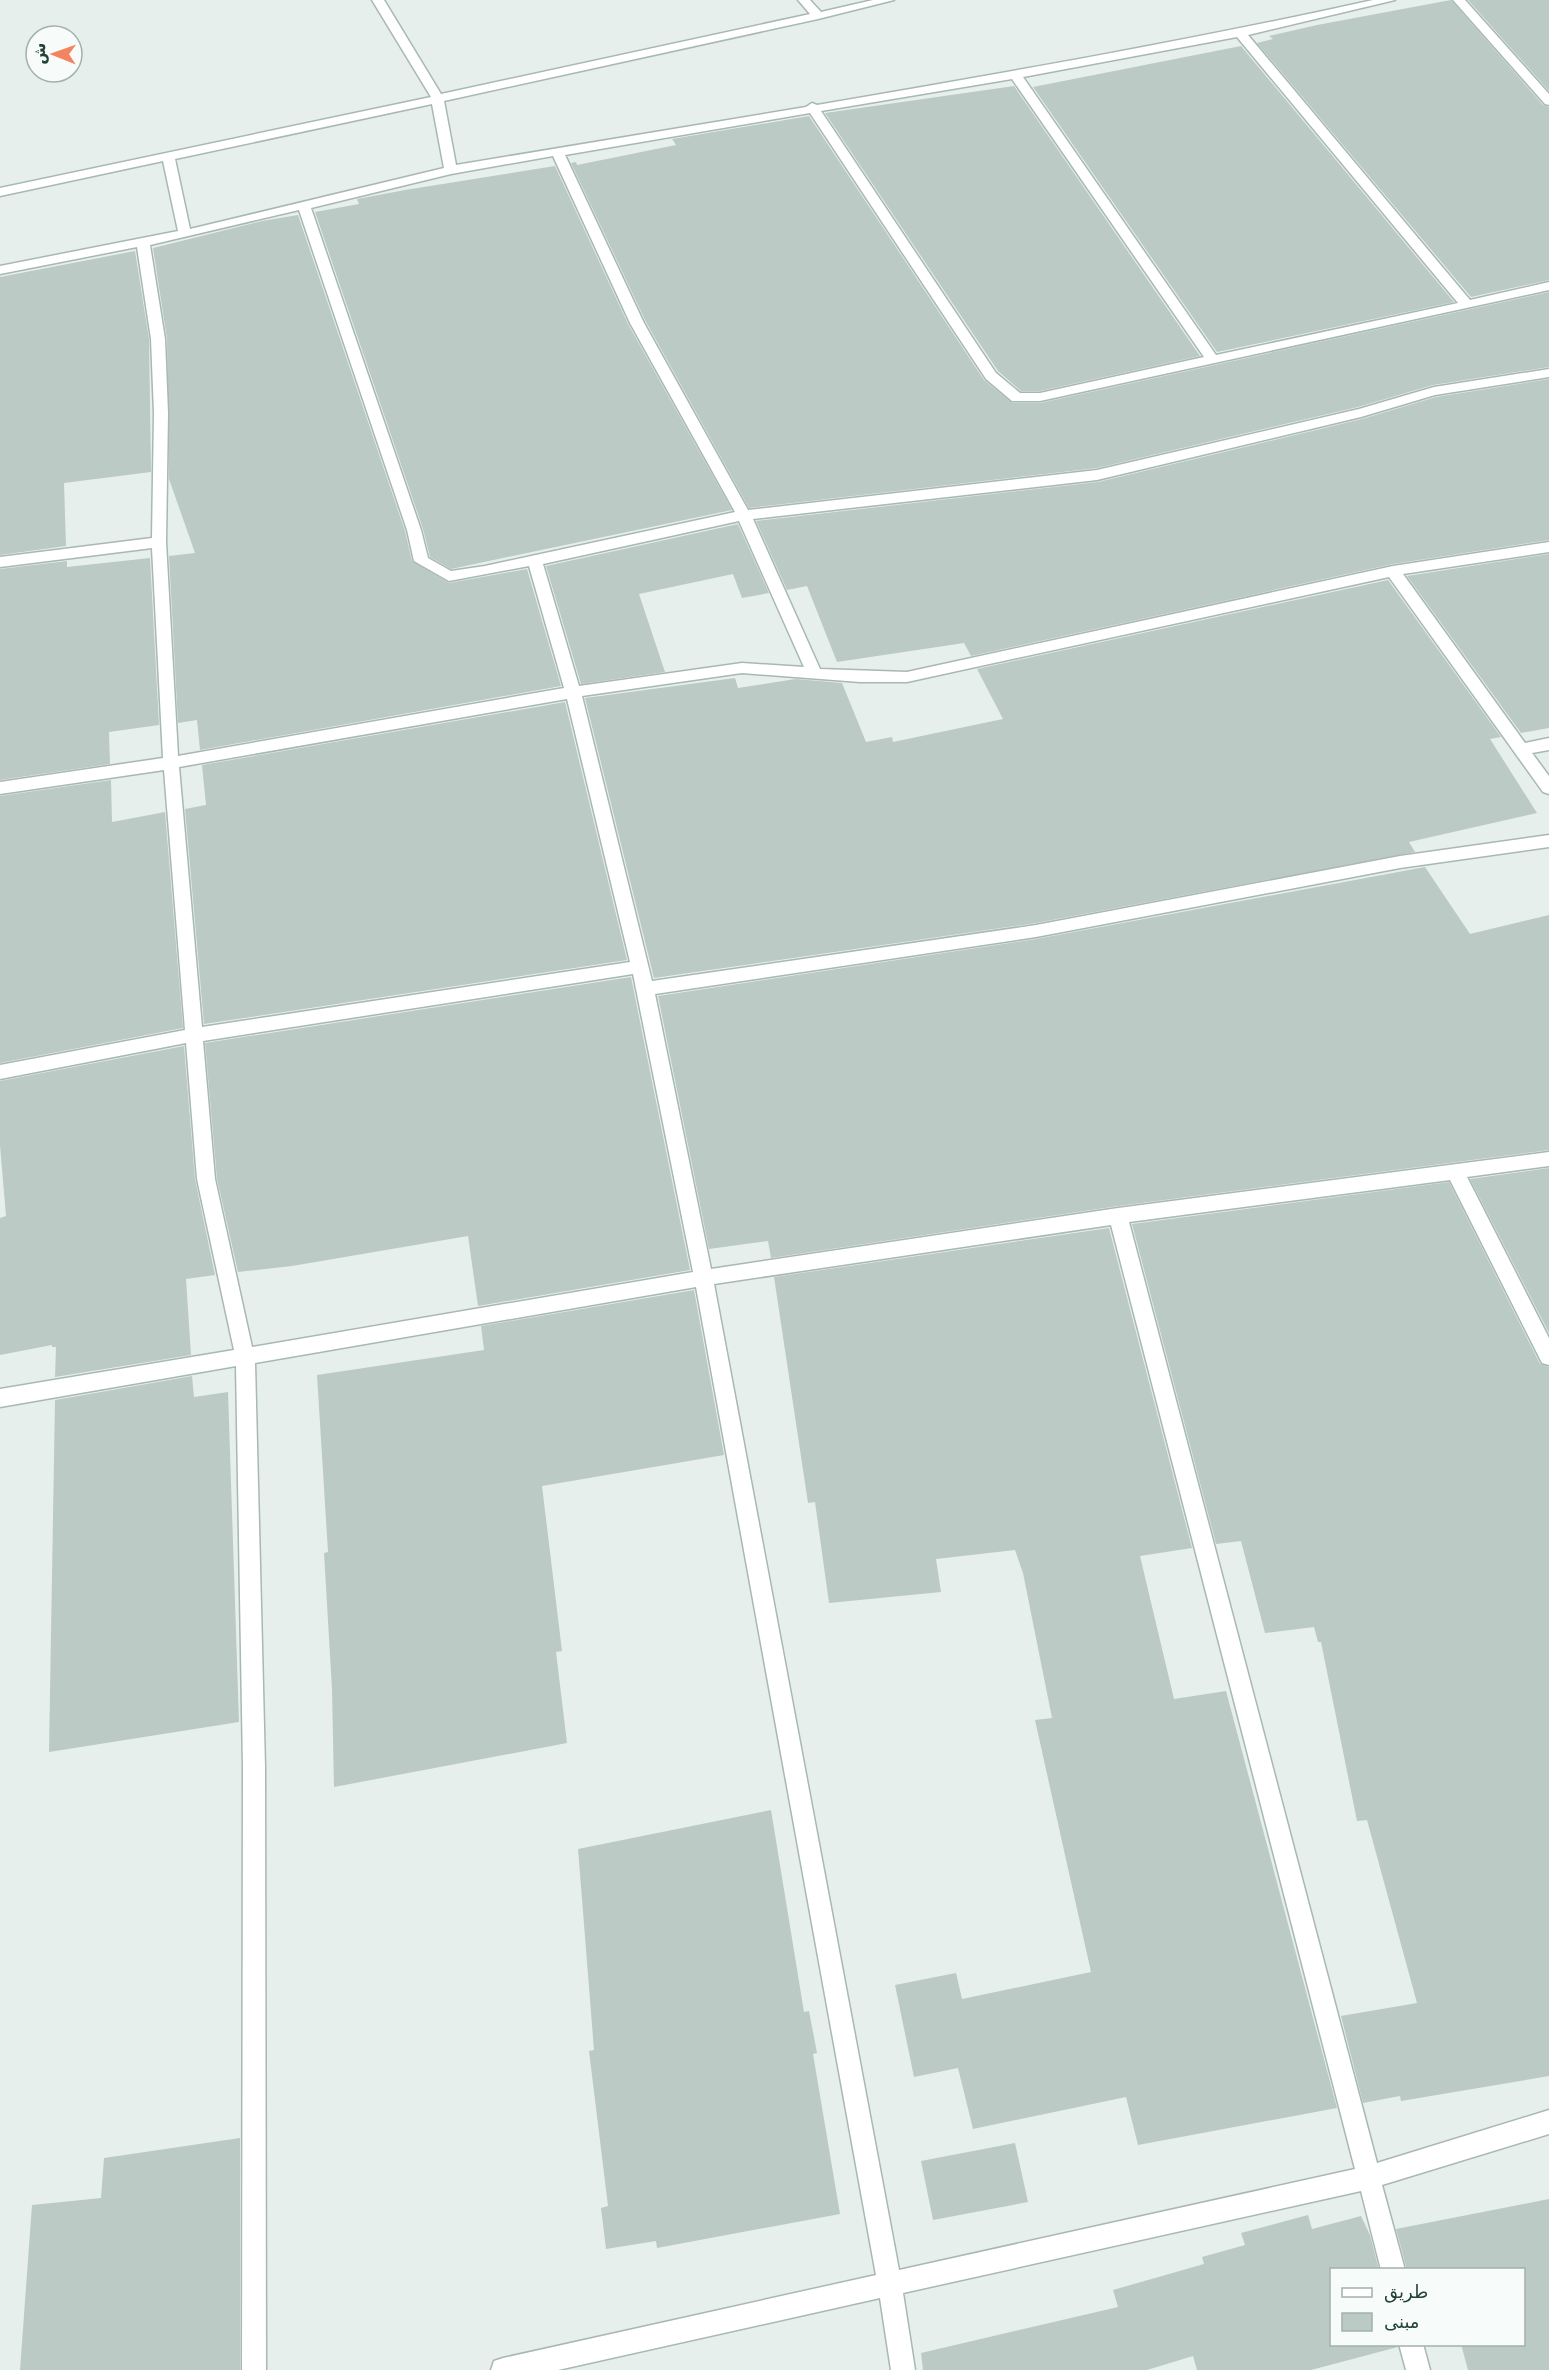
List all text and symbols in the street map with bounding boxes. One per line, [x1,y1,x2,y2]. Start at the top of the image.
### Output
north arrow [24,24,84,84]
text: ش [30,43,49,65]
legend [1330,2268,1525,2346]
text: طريق [1384,2281,1428,2303]
text: مبنى [1384,2311,1420,2332]

